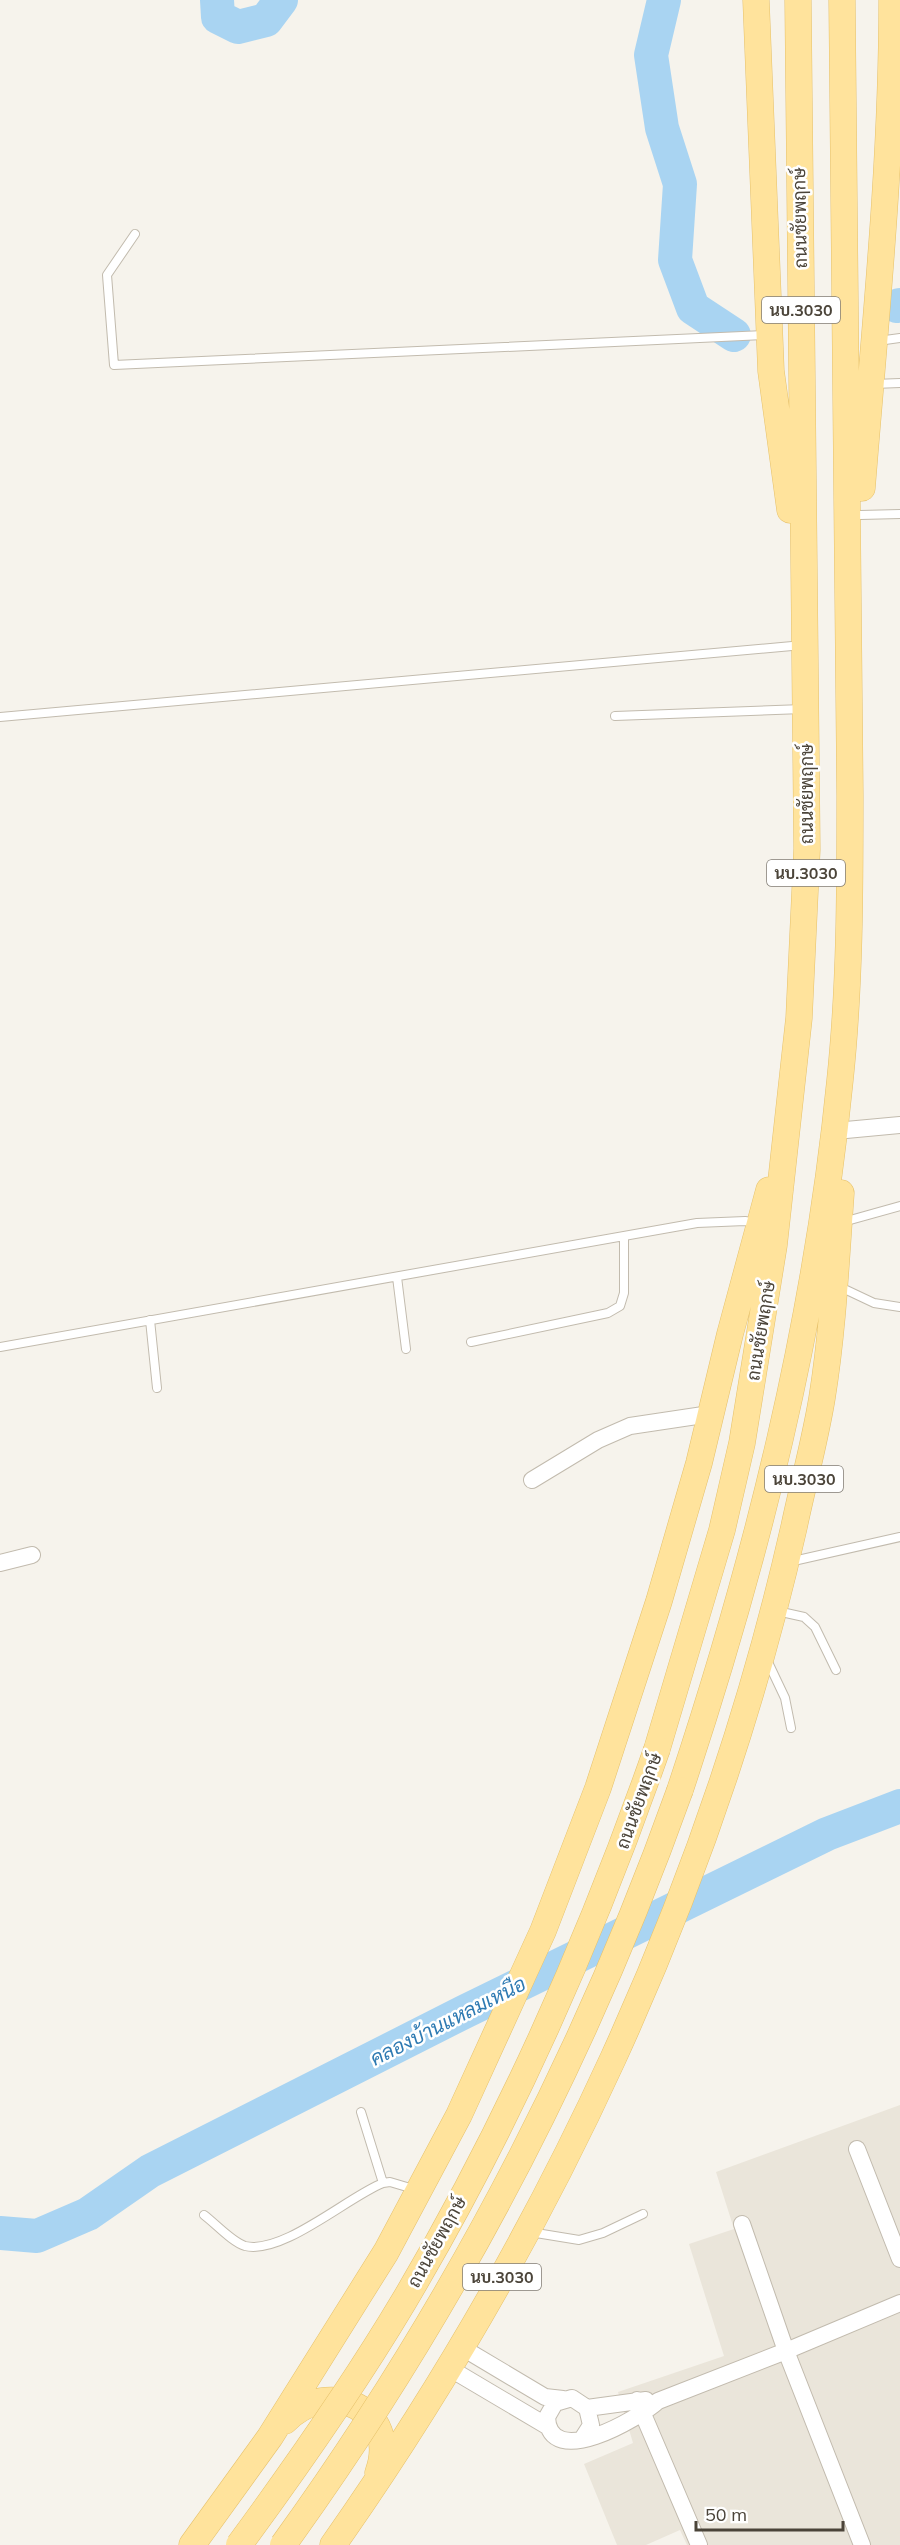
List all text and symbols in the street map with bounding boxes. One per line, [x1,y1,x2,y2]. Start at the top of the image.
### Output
street label: ถนนชัยพฤกษ์ [786,167,812,269]
road number: นบ.3030 [762,297,840,323]
street label: ถนนชัยพฤกษ์ [794,743,818,844]
road number: นบ.3030 [767,860,845,886]
street label: ถนนชัยพฤกษ์ [740,1279,780,1382]
road number: นบ.3030 [765,1466,843,1492]
street label: ถนนชัยพฤกษ์ [610,1749,667,1852]
water label: คลองบ้านแหลมเหนือ [366,1971,530,2071]
street label: ถนนชัยพฤกษ์ [401,2191,471,2291]
road number: นบ.3030 [463,2264,541,2290]
scale bar [696,2494,843,2532]
text: 50 m [705,2503,747,2526]

